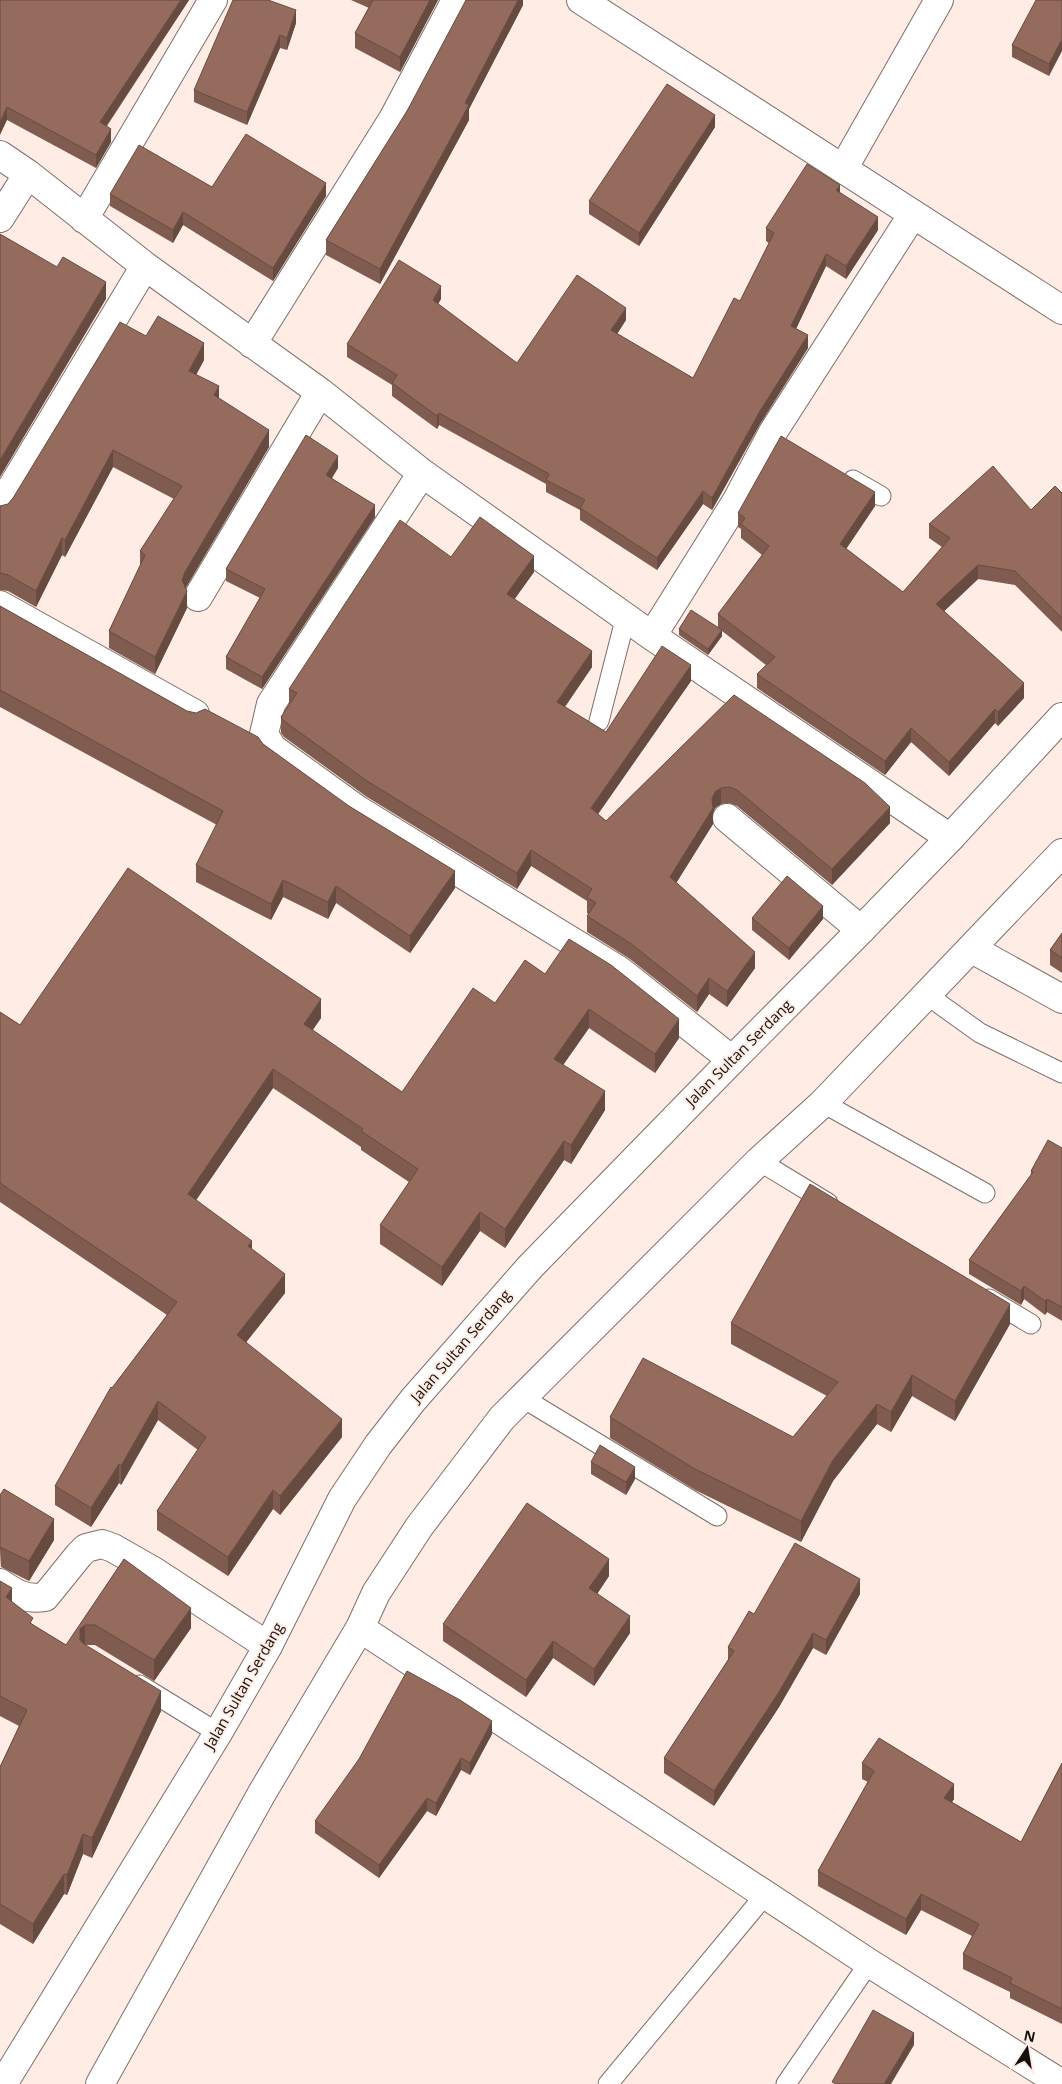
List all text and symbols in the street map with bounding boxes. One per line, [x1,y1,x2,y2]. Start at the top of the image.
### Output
street label: Jalan Sultan Serdang [679,995,796,1111]
street label: Jalan Sultan Serdang [404,1285,515,1407]
street label: Jalan Sultan Serdang [198,1618,288,1754]
north arrow [1002,2024,1052,2074]
text: N [1022,2025,1037,2046]

